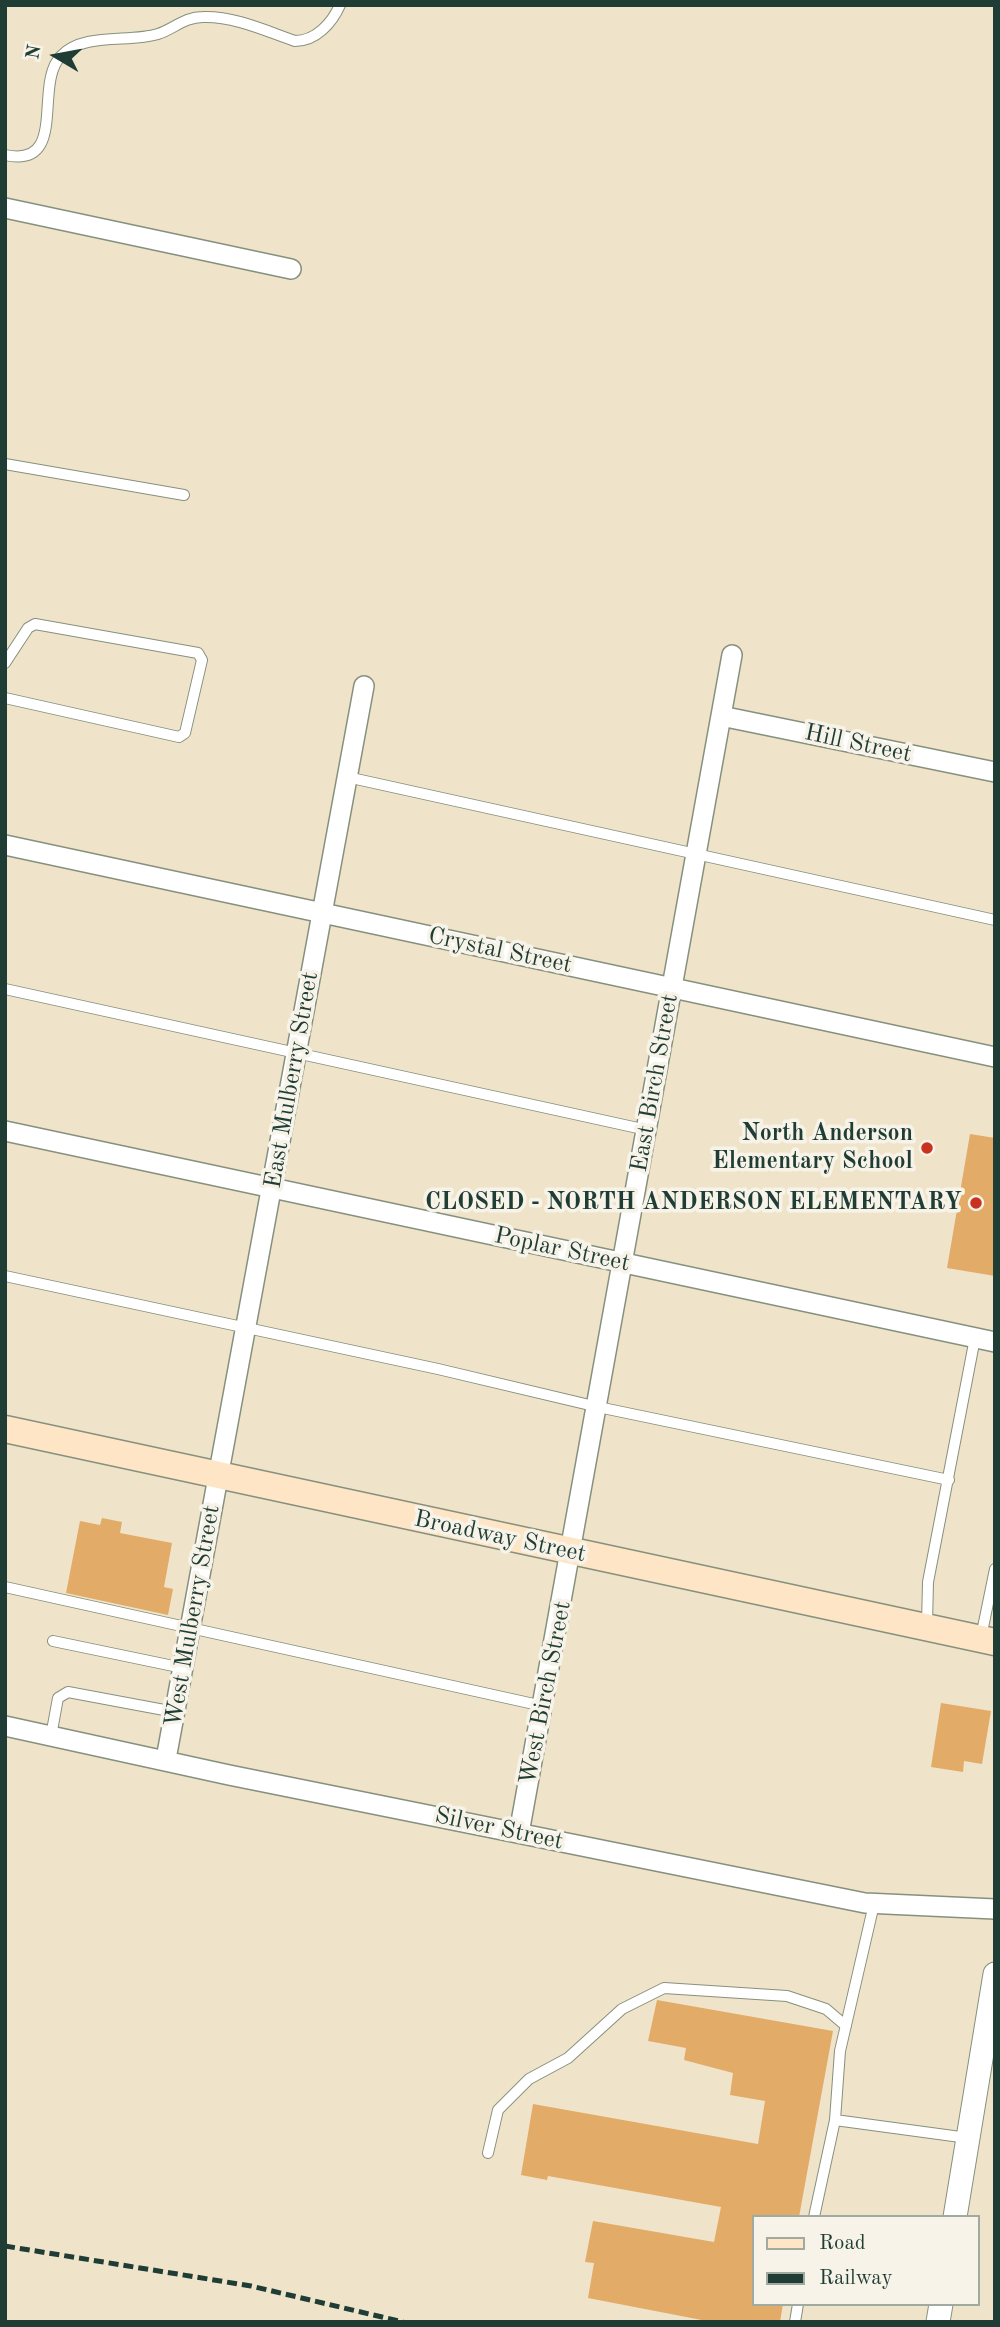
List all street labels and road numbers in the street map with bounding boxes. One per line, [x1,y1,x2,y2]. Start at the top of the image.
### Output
street label: Hill Street [802,719,914,769]
street label: Crystal Street [426,922,574,980]
street label: East Mulberry Street [259,969,325,1191]
street label: East Birch Street [625,992,685,1174]
street label: Poplar Street [492,1222,632,1278]
street label: West Mulberry Street [159,1503,227,1729]
street label: Broadway Street [411,1505,589,1569]
street label: West Birch Street [514,1599,578,1787]
street label: Silver Street [432,1801,566,1857]

